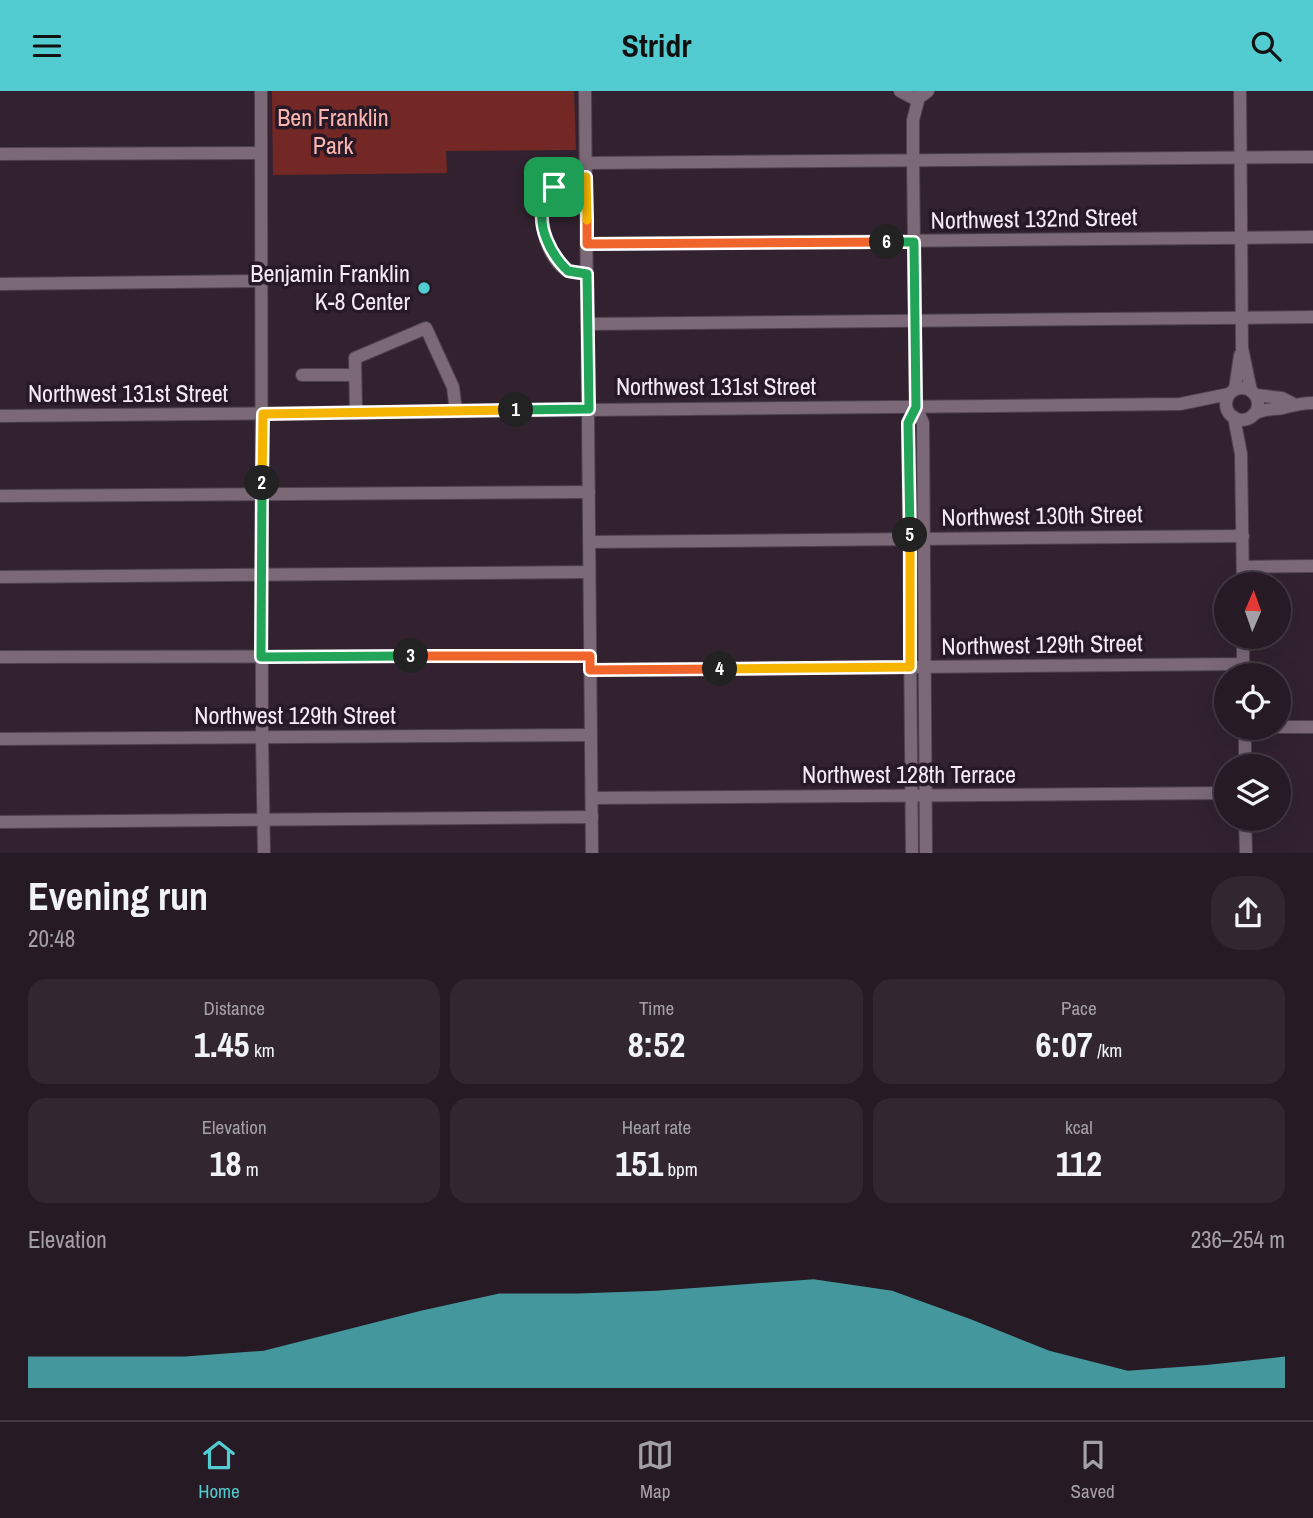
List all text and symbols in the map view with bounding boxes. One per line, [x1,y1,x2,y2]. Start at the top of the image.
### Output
text: Stridr [622,24,691,67]
icon: menu [28,27,66,65]
icon: search [1247,27,1285,65]
park label: Ben Franklin Park [277,101,389,161]
pin [524,157,584,217]
icon: arrive [535,168,573,206]
street label: Northwest 132nd Street [930,200,1138,236]
pin: 6 [870,225,904,259]
text: 6 [882,228,891,254]
place label: Benjamin Franklin K-8 Center [250,257,410,317]
marker: Benjamin Franklin K-8 Center [416,280,432,296]
street label: Northwest 131st Street [616,370,817,402]
street label: Northwest 131st Street [28,377,229,409]
pin: 1 [498,393,534,427]
text: 1 [511,396,520,422]
pin: 2 [244,465,280,501]
text: 2 [257,469,266,495]
street label: Northwest 130th Street [941,497,1143,533]
pin: 5 [892,517,928,553]
text: 5 [905,521,914,547]
north arrow [1214,572,1292,649]
map controls [1214,572,1291,831]
street label: Northwest 129th Street [941,626,1143,662]
pin: 3 [394,639,428,673]
text: 3 [406,642,415,668]
pin: 4 [702,651,738,687]
text: 4 [715,655,724,681]
button: locate [1214,663,1291,740]
street label: Northwest 129th Street [194,699,396,731]
button: layers [1214,754,1291,831]
street label: Northwest 128th Terrace [802,758,1016,790]
text: Evening run [28,871,208,922]
button: share [1211,876,1285,950]
text: 20:48 [28,923,75,954]
text: Distance [203,995,265,1021]
text: Time [639,995,674,1021]
text: Pace [1061,995,1097,1021]
text: 1.45 [194,1021,250,1068]
text: 8:52 [628,1021,685,1068]
text: 6:07 [1035,1021,1093,1068]
text: km [250,1037,275,1063]
text: /km [1093,1037,1122,1063]
text: Elevation [202,1114,267,1140]
text: Heart rate [622,1114,691,1140]
text: kcal [1065,1114,1093,1140]
text: 18 [210,1140,241,1187]
text: 151 [615,1140,663,1187]
text: 112 [1056,1140,1102,1187]
text: m [241,1156,259,1182]
text: bpm [663,1156,698,1182]
text: Elevation [28,1224,107,1255]
text: 236–254 m [1191,1224,1285,1255]
tab: Home [198,1436,240,1504]
tab: Map [636,1436,674,1504]
tab: Saved [1071,1436,1115,1504]

